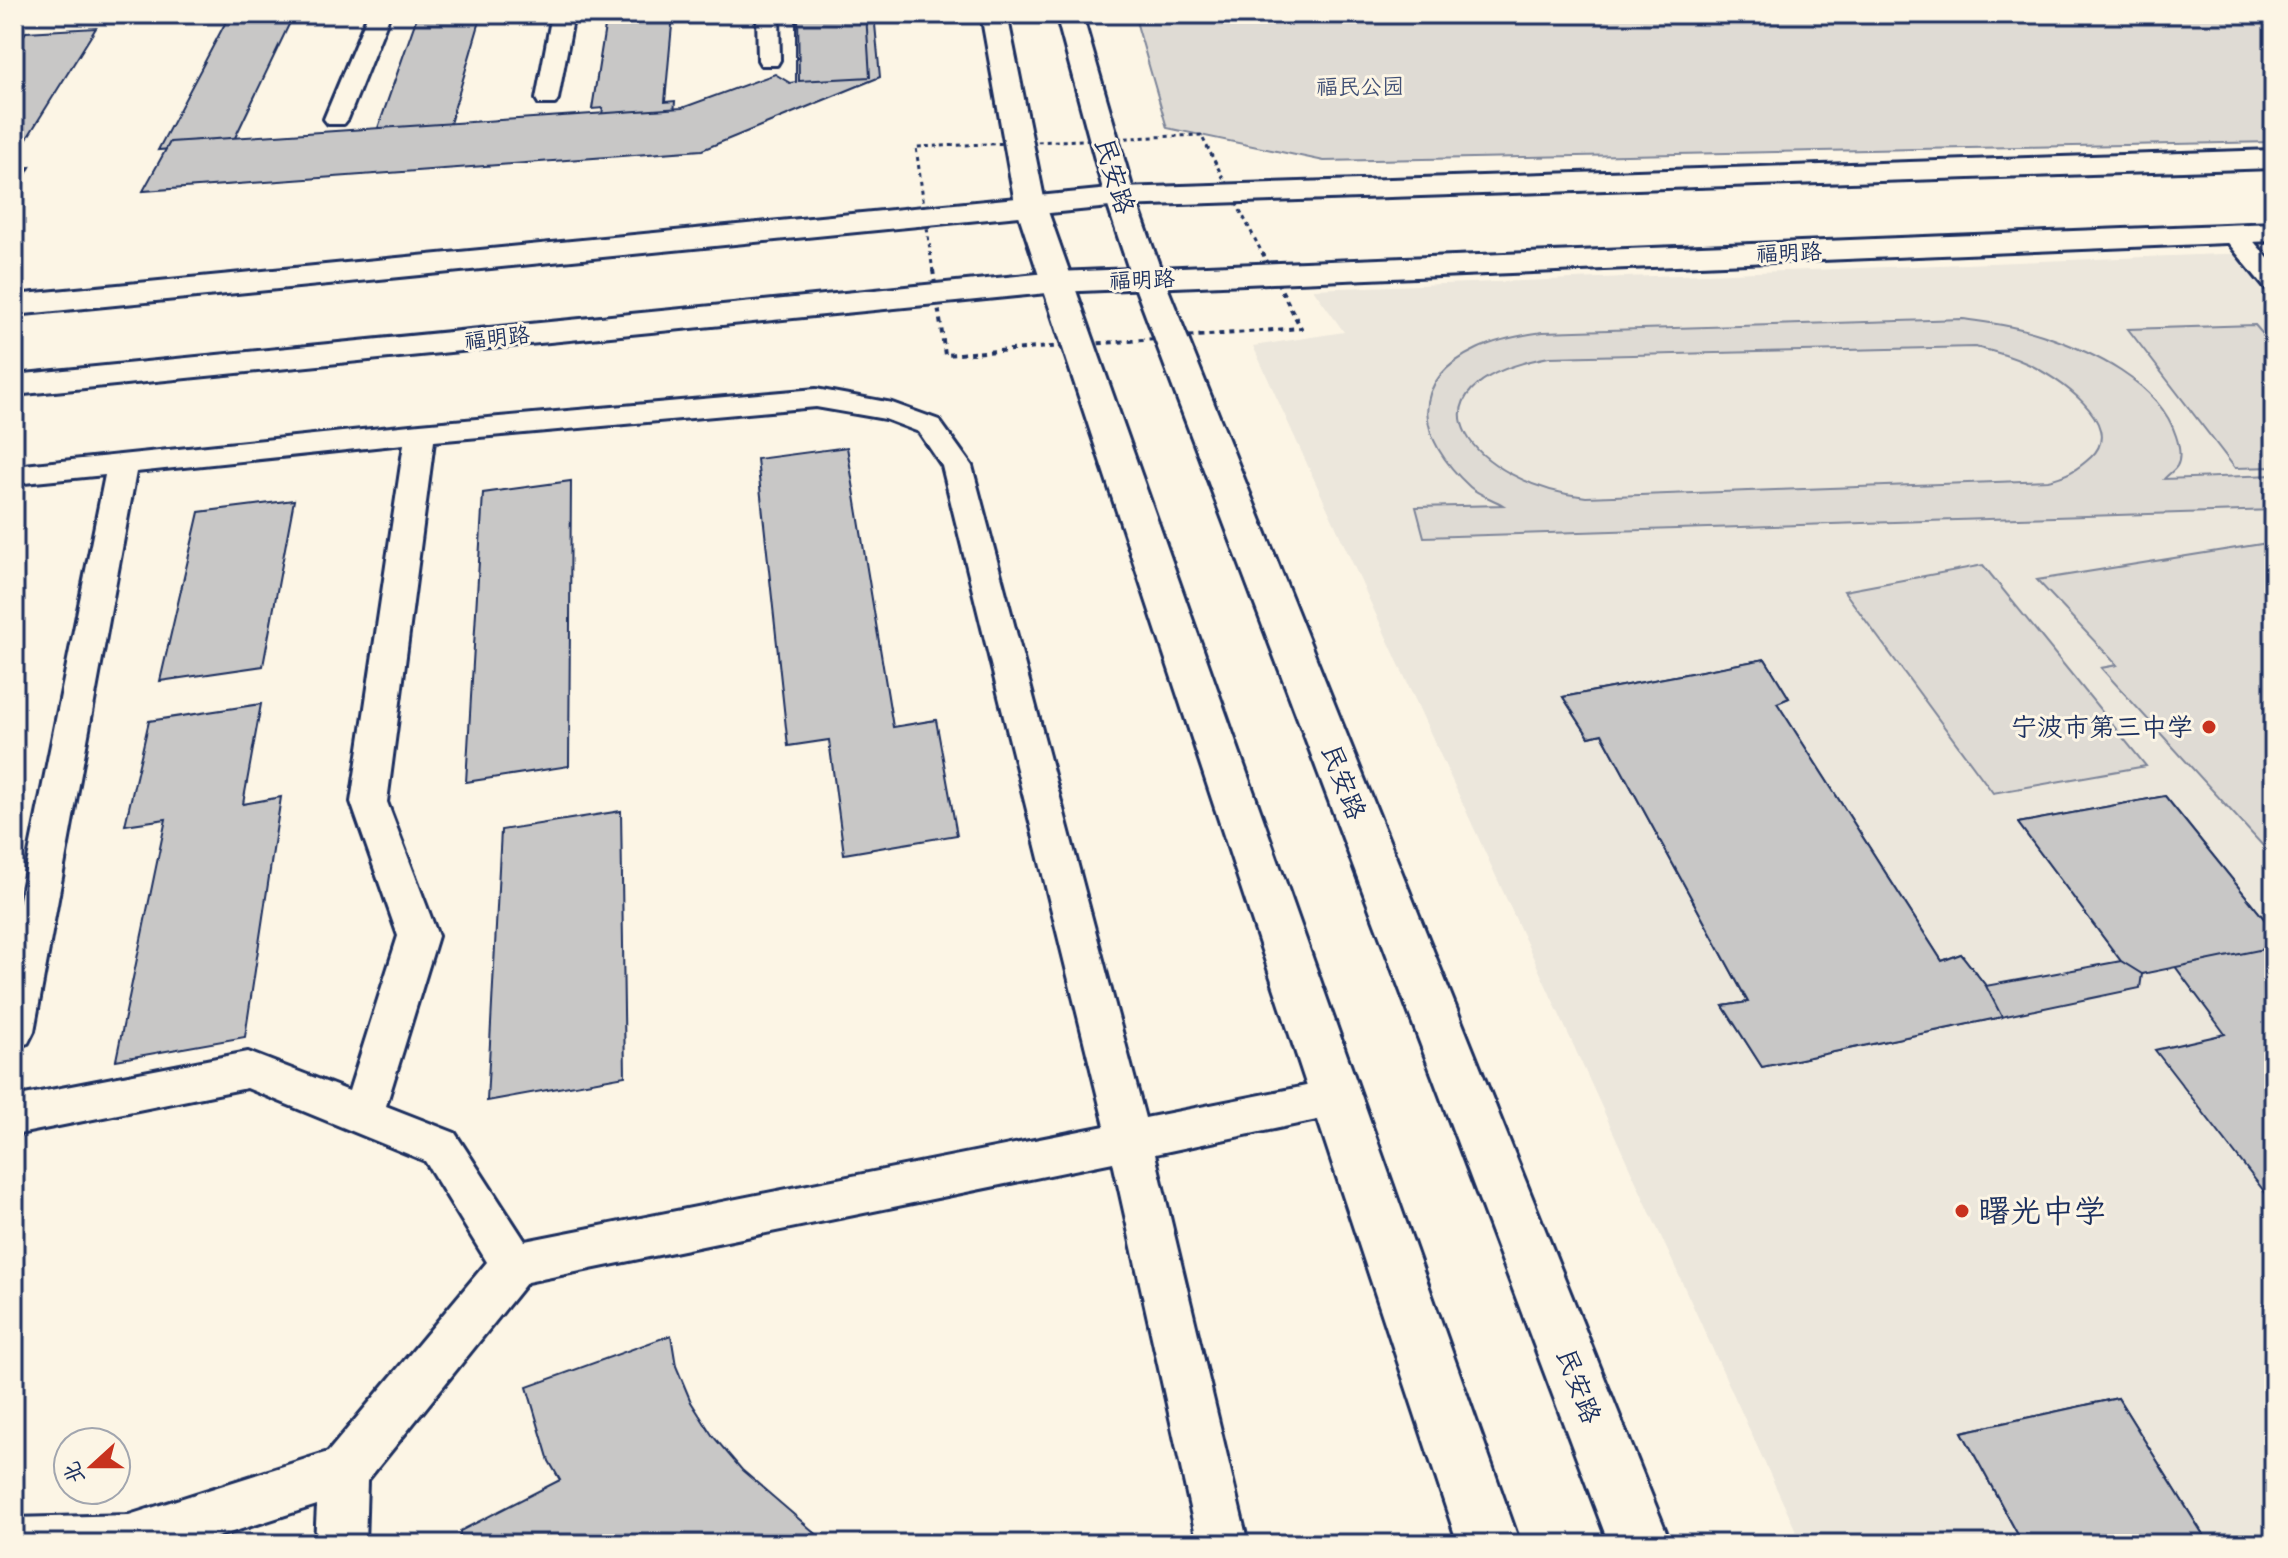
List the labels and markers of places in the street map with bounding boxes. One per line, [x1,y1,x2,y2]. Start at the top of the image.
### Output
place label: 宁波市第三中学 [2011,712,2193,749]
marker: 宁波市第三中学 [2200,718,2218,736]
place label: 曙光中学 [1978,1193,2106,1239]
marker: 曙光中学 [1953,1202,1971,1220]

